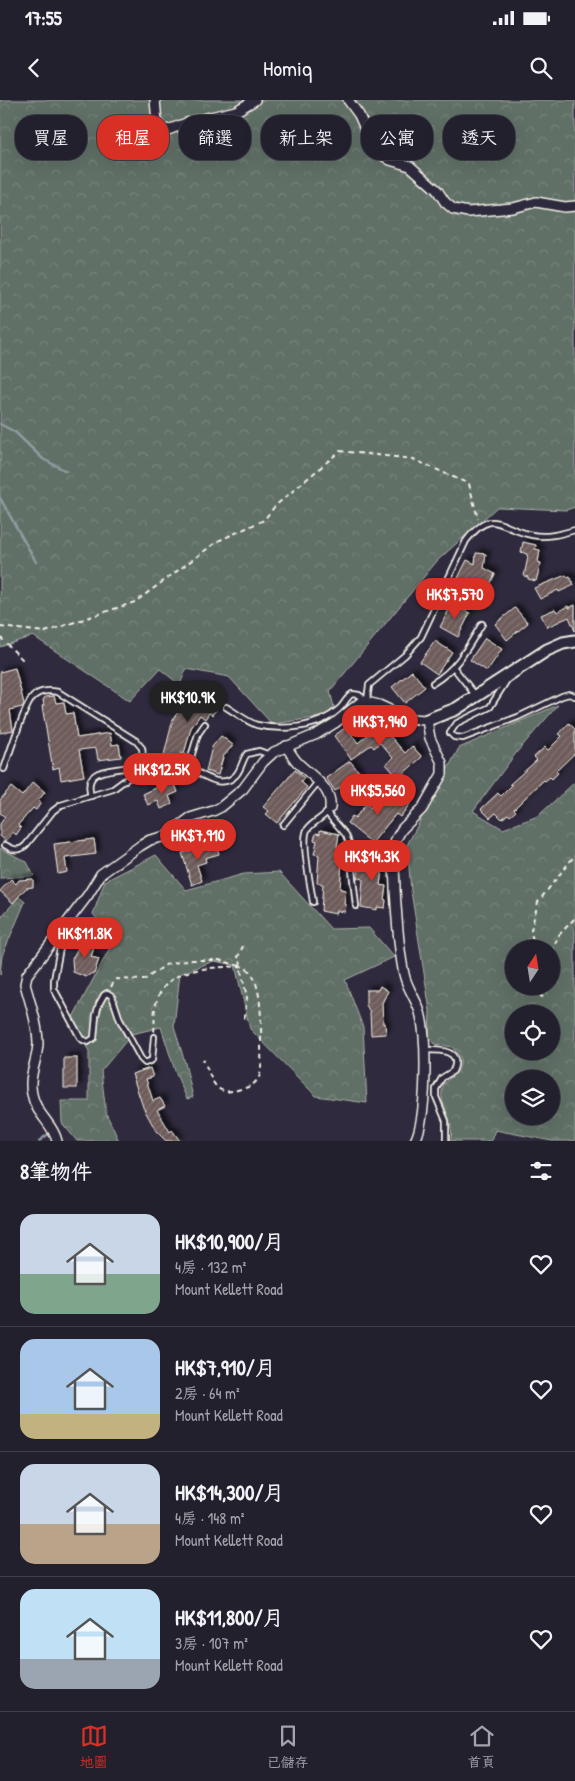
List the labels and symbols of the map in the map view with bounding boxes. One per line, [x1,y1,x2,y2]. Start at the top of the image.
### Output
pin: HK$7,570 [403,578,507,620]
pin: HK$10.9K [136,680,240,723]
pin: HK$7,940 [328,704,432,747]
pin: HK$12.5K [110,752,214,795]
pin: HK$5,560 [326,774,430,816]
pin: HK$7,910 [146,818,250,861]
pin: HK$14.3K [320,840,424,882]
pin: HK$11.8K [33,916,137,959]
north arrow [505,940,560,995]

